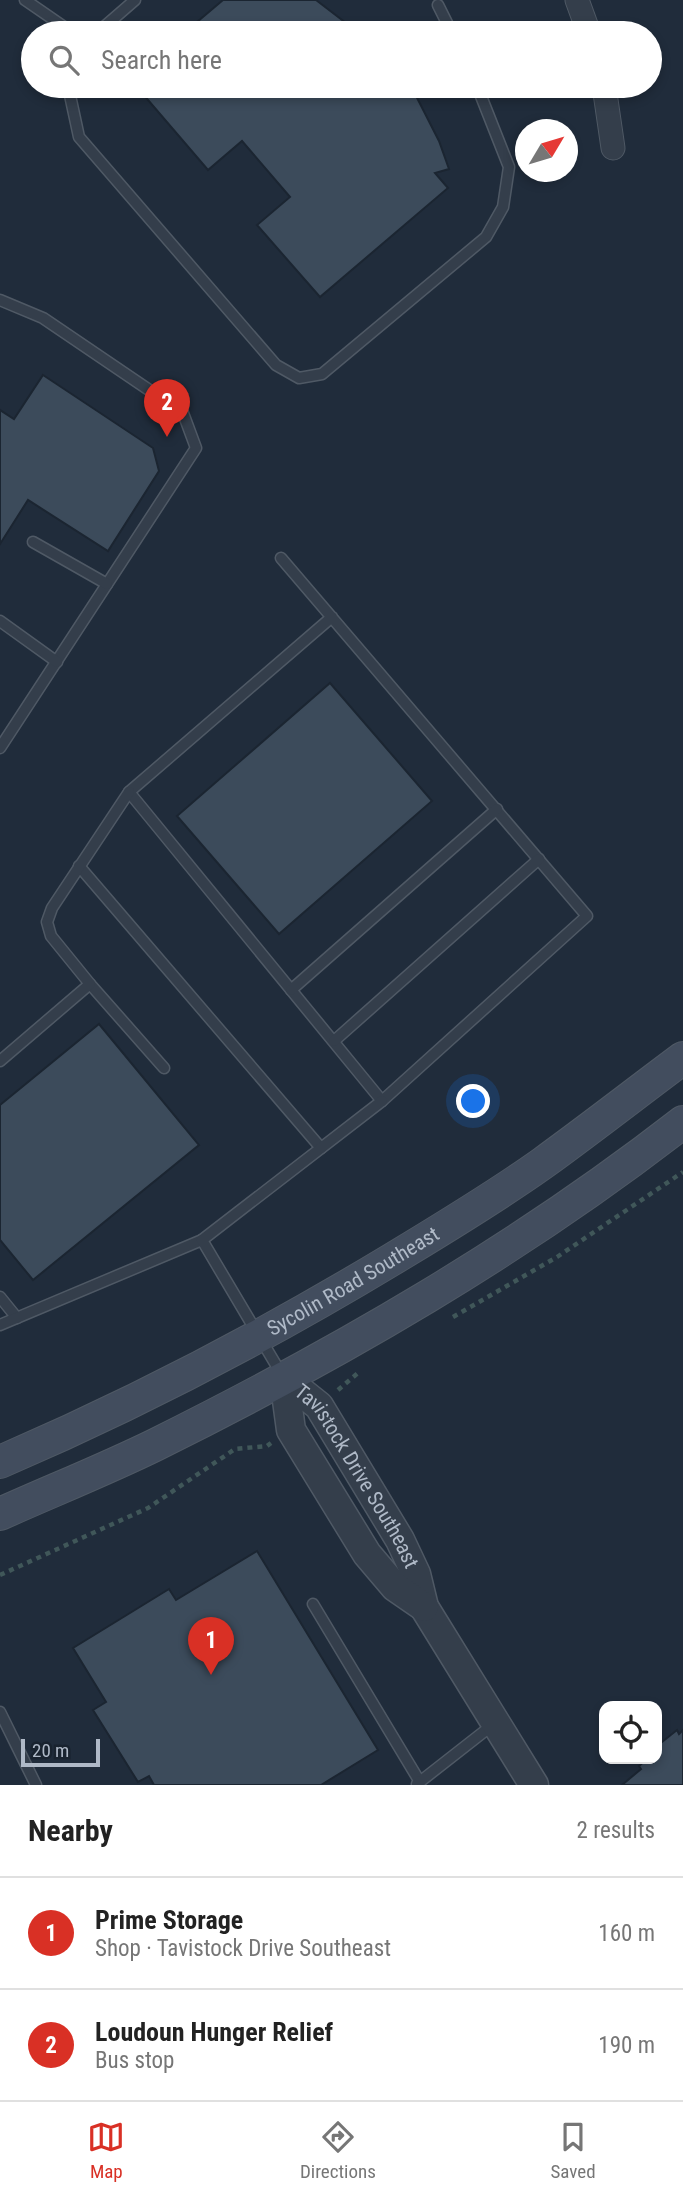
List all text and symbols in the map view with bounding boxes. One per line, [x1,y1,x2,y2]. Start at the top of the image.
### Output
search box [21,21,662,98]
icon: search [45,41,83,79]
text: Search here [101,45,222,75]
north arrow [515,119,578,182]
pin: 2 [144,379,190,437]
your location [456,1084,490,1118]
street label: Sycolin Road Southeast [263,1222,443,1341]
street label: Tavistock Drive Southeast [290,1379,423,1572]
pin: 1 [188,1617,234,1675]
map controls [599,1701,662,1764]
button: locate [599,1701,662,1764]
scale bar [21,1736,100,1768]
text: 20 m [32,1739,69,1762]
text: Nearby [28,1813,113,1848]
text: 2 results [577,1817,655,1844]
text: Prime Storage [95,1905,243,1935]
text: 1 [45,1920,57,1947]
text: 160 m [598,1920,655,1947]
text: Shop · Tavistock Drive Southeast [95,1935,391,1962]
text: Loudoun Hunger Relief [95,2017,333,2047]
text: 2 [45,2032,57,2059]
text: 190 m [598,2032,655,2059]
text: Bus stop [95,2047,174,2074]
tab: Map [87,2118,125,2183]
tab: Directions [300,2118,376,2183]
tab: Saved [550,2118,596,2183]

